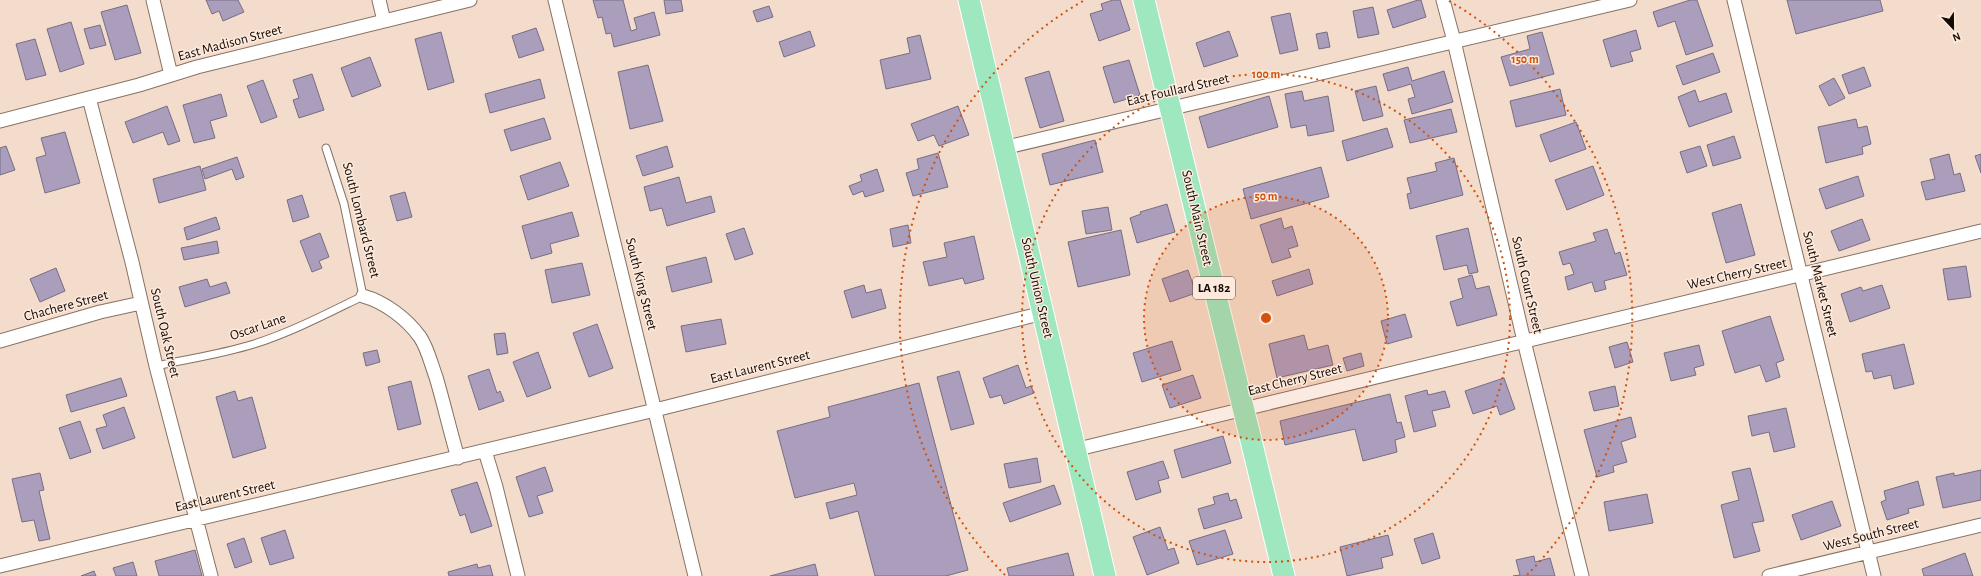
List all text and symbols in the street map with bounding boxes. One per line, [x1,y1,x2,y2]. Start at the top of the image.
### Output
north arrow [1933,8,1973,48]
street label: East Madison Street [176,22,284,64]
text: N [1951,30,1962,43]
text: 150 m [1511,53,1539,65]
text: 100 m [1252,68,1280,80]
street label: East Foullard Street [1125,71,1231,109]
street label: South Lombard Street [340,161,382,280]
street label: South Main Street [1179,169,1215,268]
text: 50 m [1255,190,1278,202]
street label: South Market Street [1800,230,1840,339]
street label: South Court Street [1509,235,1545,336]
street label: South King Street [623,236,659,332]
street label: South Union Street [1019,236,1055,340]
street label: West Cherry Street [1686,256,1789,292]
road number: LA 182 [1193,277,1235,299]
street label: South Oak Street [148,287,182,380]
street label: Chachere Street [22,288,110,324]
street label: Oscar Lane [228,311,288,343]
centre of rings [1259,311,1273,325]
street label: East Laurent Street [709,348,812,386]
street label: East Cherry Street [1247,361,1344,398]
street label: East Laurent Street [174,478,277,514]
street label: West South Street [1822,516,1921,554]

